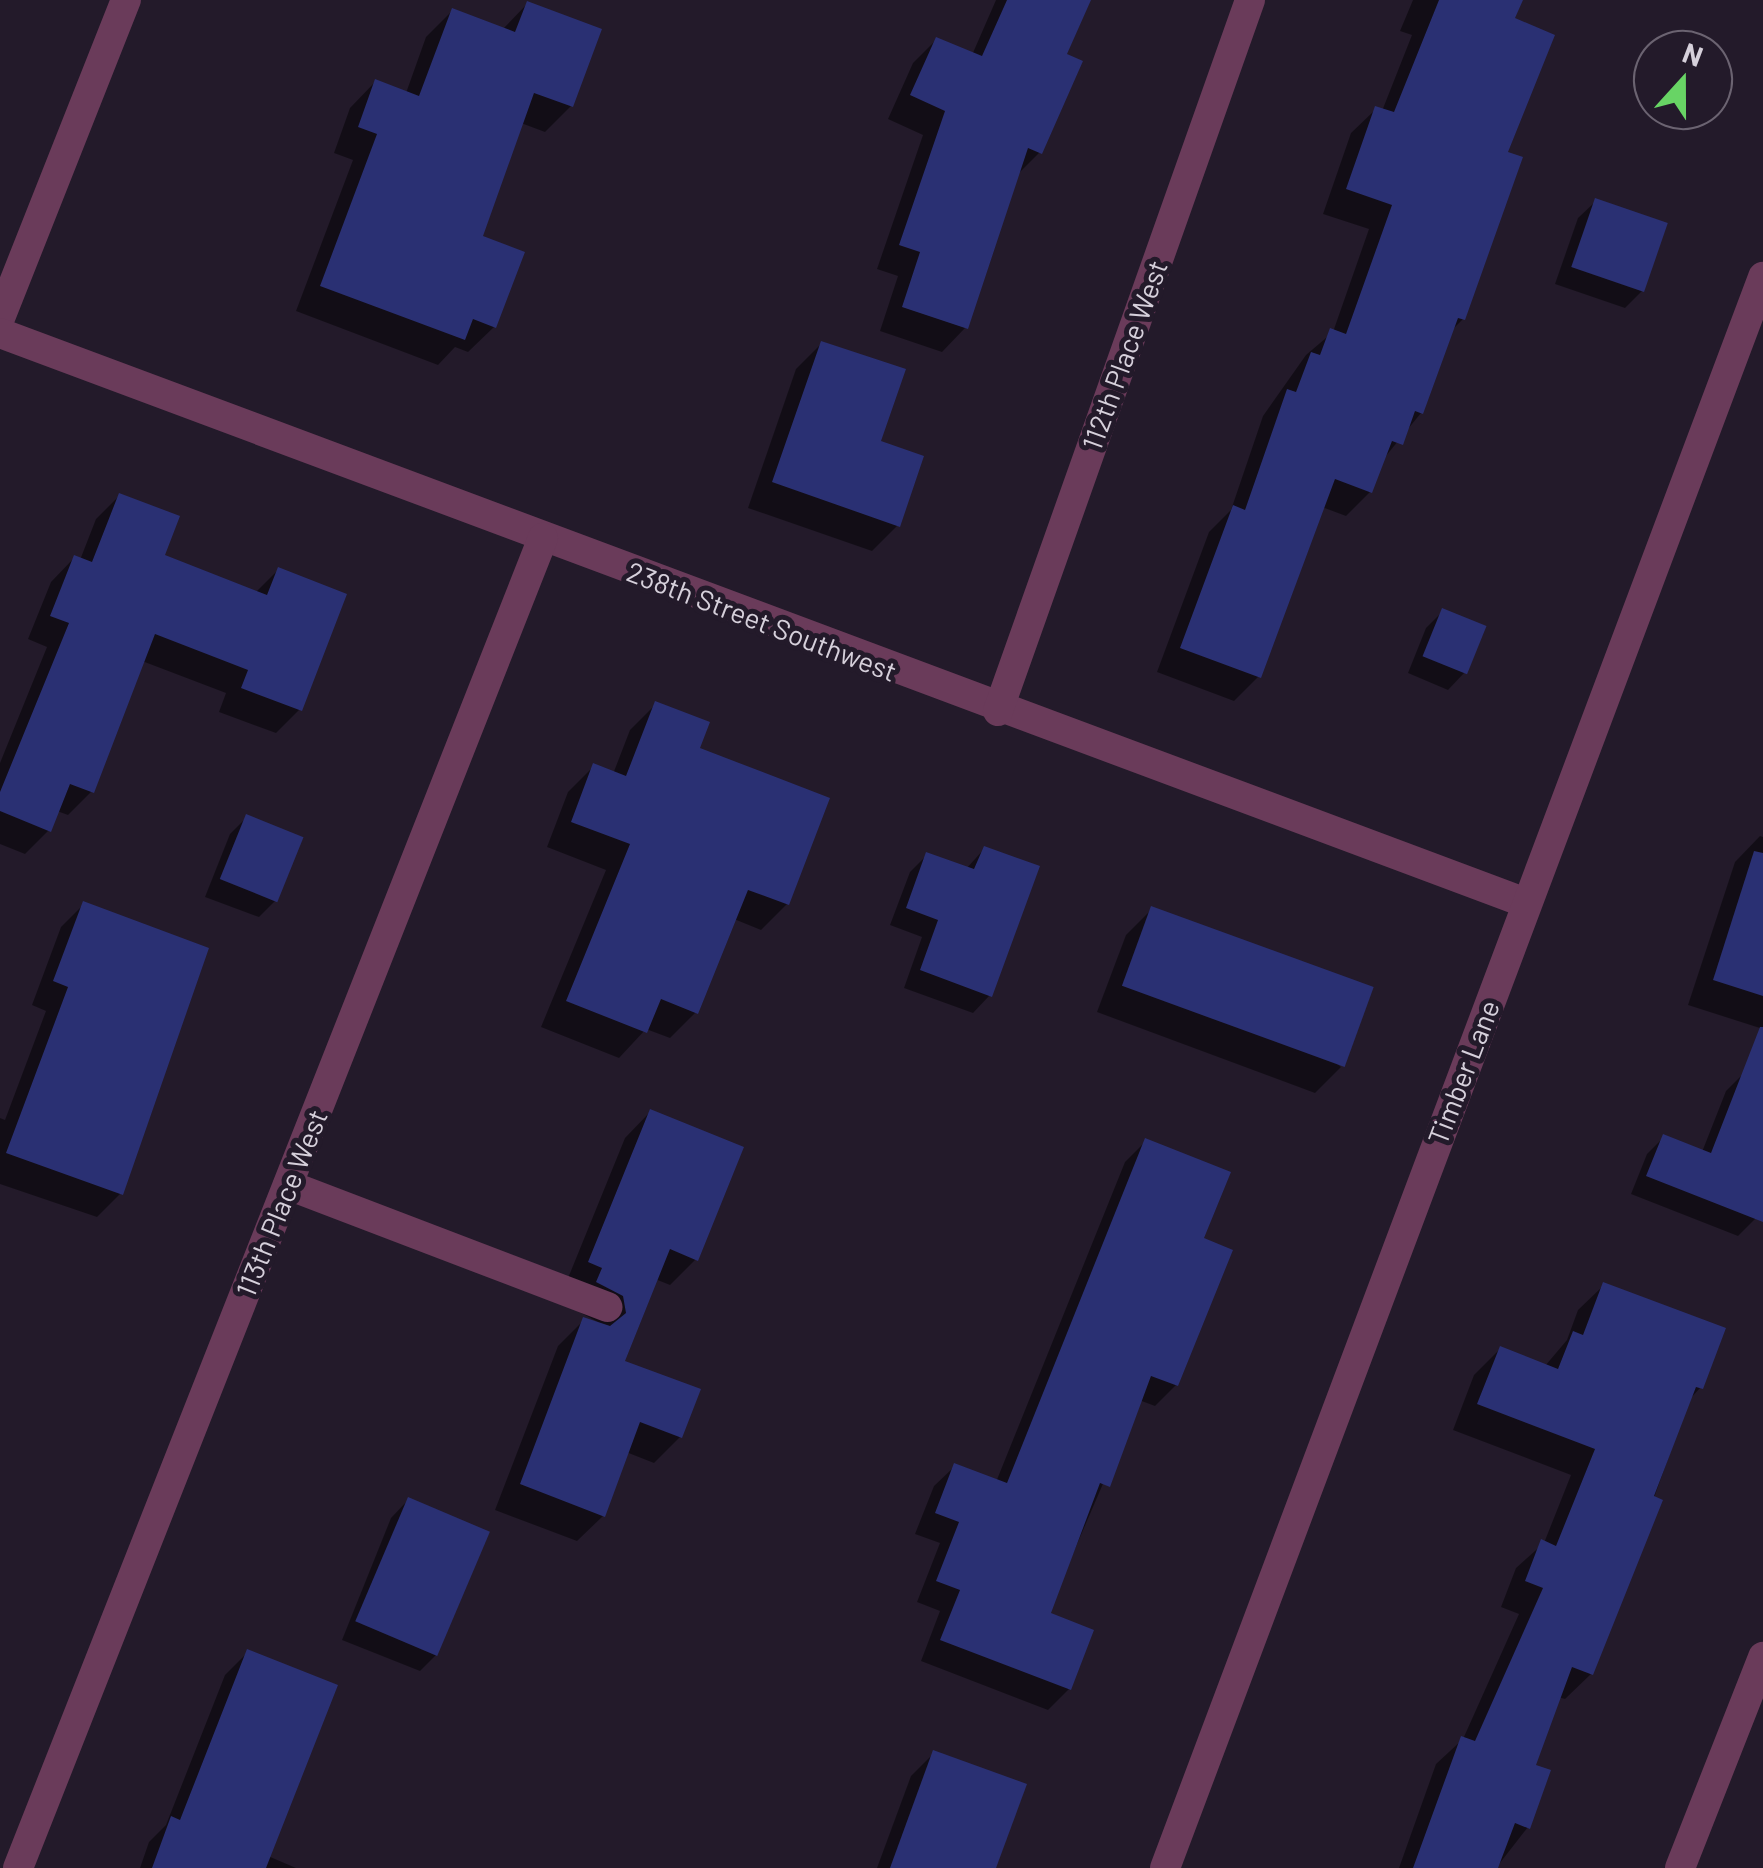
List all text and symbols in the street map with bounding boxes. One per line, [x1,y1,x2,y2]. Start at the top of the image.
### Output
north arrow [1633,30,1733,130]
text: N [1678,35,1708,73]
street label: 112th Place West [1074,256,1174,454]
street label: 238th Street Southwest [622,554,902,688]
street label: Timber Lane [1420,995,1506,1149]
street label: 113th Place West [228,1105,334,1301]

